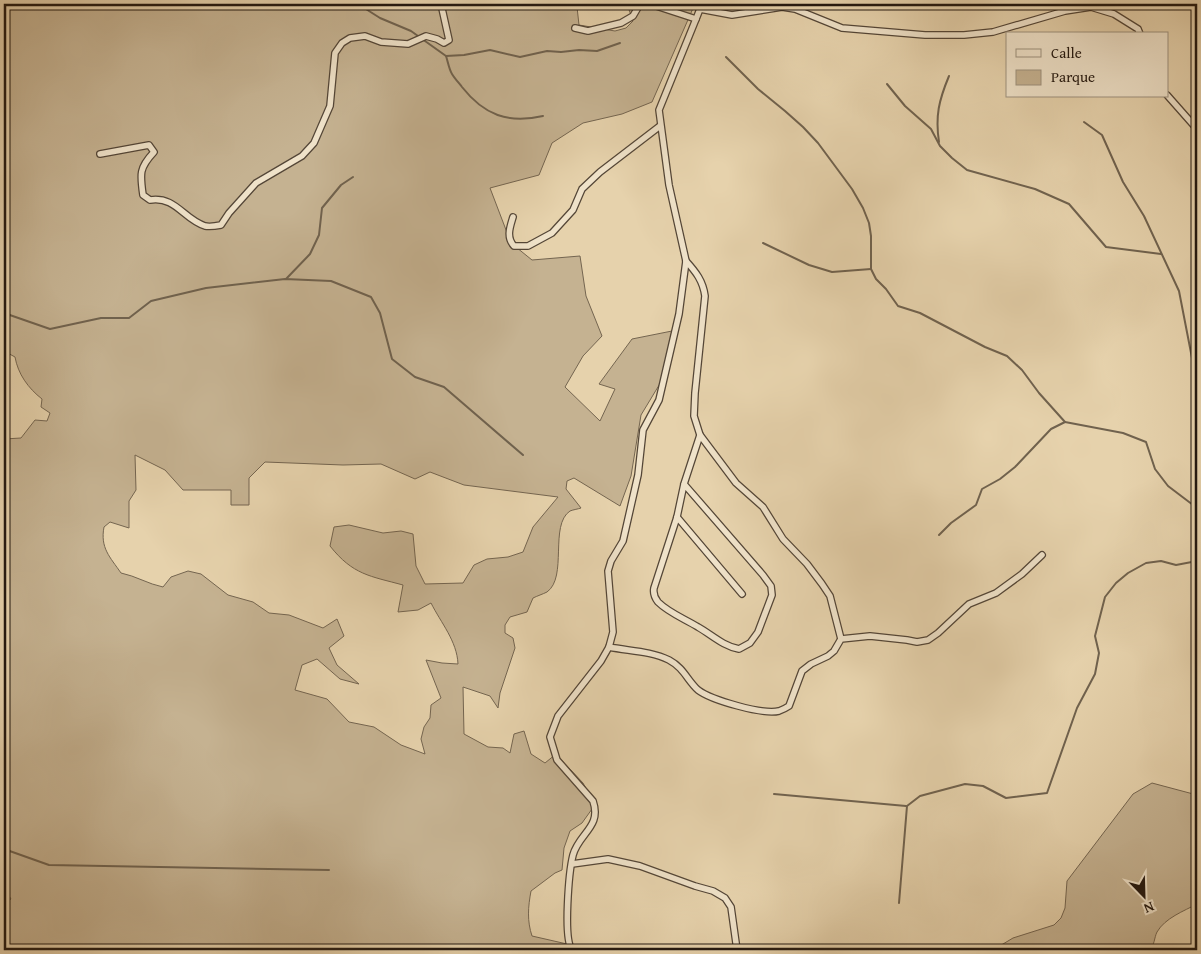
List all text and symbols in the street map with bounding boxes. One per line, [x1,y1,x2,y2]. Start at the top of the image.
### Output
legend [1006,32,1168,98]
text: Calle [1051,42,1082,63]
text: Parque [1051,66,1095,87]
north arrow [1118,872,1168,922]
text: N [1140,897,1157,919]

